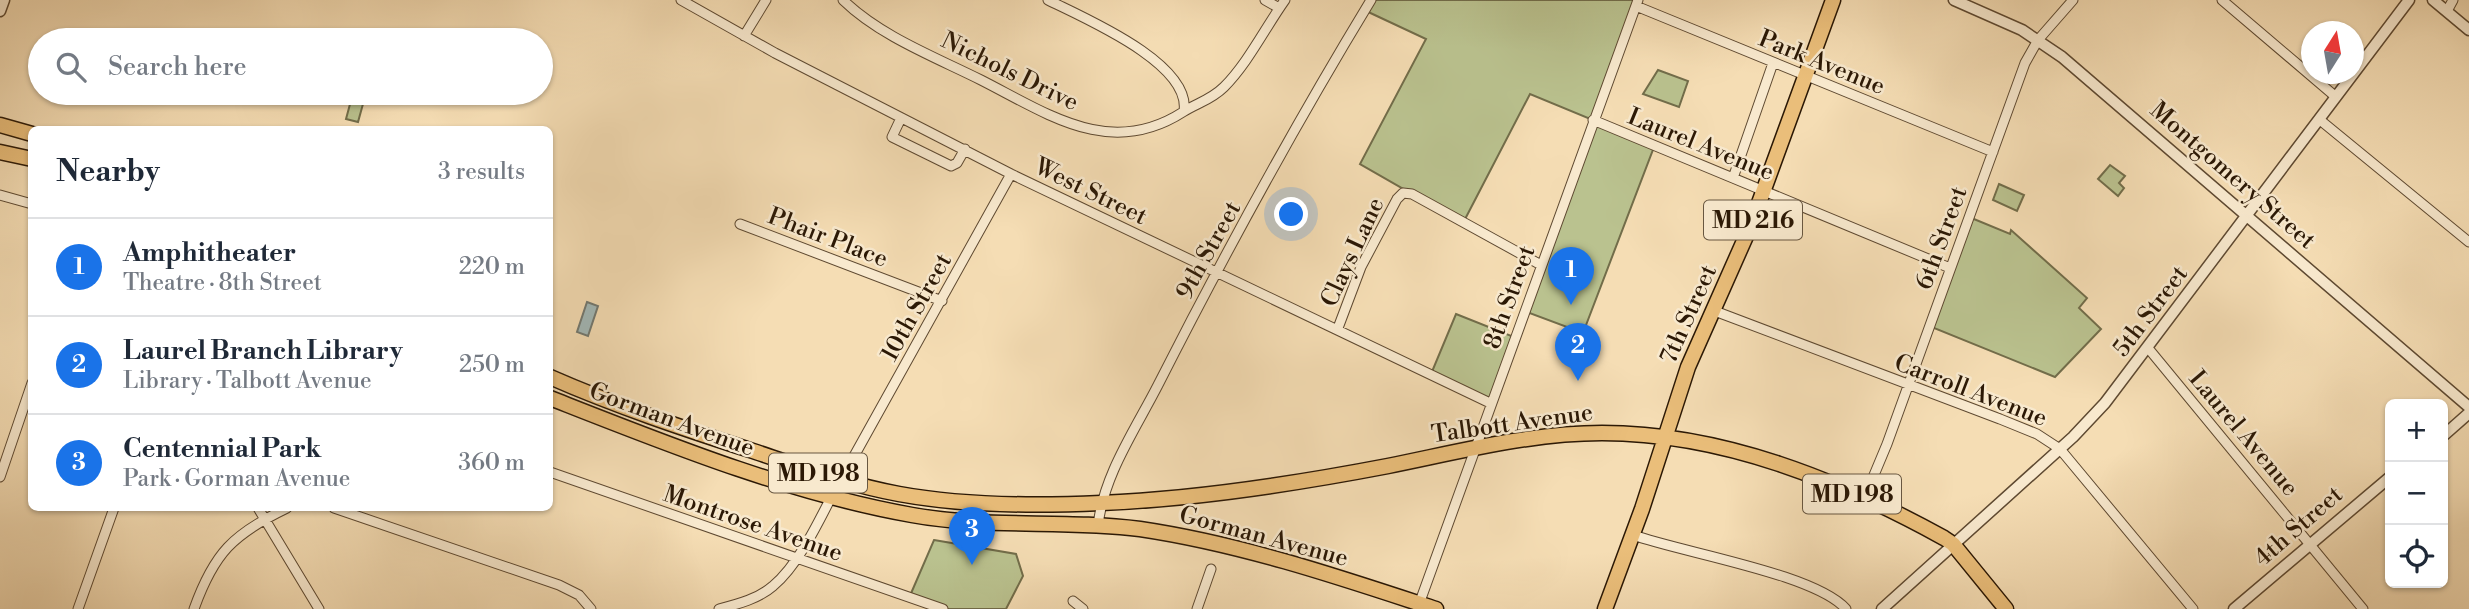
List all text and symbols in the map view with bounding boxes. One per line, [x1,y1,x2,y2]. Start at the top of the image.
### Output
north arrow [2301,21,2364,84]
street label: Park Avenue [1754,24,1889,102]
street label: Nichols Drive [936,26,1083,118]
search box [28,28,553,105]
icon: search [52,48,90,86]
text: Search here [108,51,247,83]
street label: Montgomery Street [2143,96,2322,256]
street label: Laurel Avenue [1623,102,1778,188]
street label: West Street [1028,151,1152,232]
text: Nearby [56,153,160,191]
text: 3 results [438,158,525,186]
street label: 6th Street [1909,182,1975,294]
street label: Clays Lane [1315,193,1391,312]
street label: 9th Street [1170,196,1248,305]
your location [1274,197,1308,231]
road number: MD 216 [1704,200,1802,240]
street label: Phair Place [763,201,892,275]
text: Amphitheater [123,237,296,269]
street label: 8th Street [1477,241,1543,353]
pin: 1 [1548,247,1594,305]
street label: 10th Street [875,248,959,367]
text: 1 [73,253,85,281]
text: 220 m [459,253,525,281]
street label: 7th Street [1654,260,1724,369]
street label: 5th Street [2107,260,2195,363]
text: Theatre · 8th Street [123,269,322,297]
pin: 2 [1555,323,1601,381]
text: Laurel Branch Library [123,335,403,367]
street label: Carroll Avenue [1890,348,2051,434]
text: 2 [72,351,86,379]
text: 250 m [459,351,525,379]
street label: Laurel Avenue [2182,365,2305,503]
text: Library · Talbott Avenue [123,367,372,395]
street label: Gorman Avenue [585,376,758,464]
street label: Talbott Avenue [1429,398,1595,450]
map controls [2385,399,2448,588]
button: + [2385,399,2448,462]
text: Centennial Park [123,433,321,465]
text: 3 [72,449,86,477]
text: 360 m [458,449,525,477]
road number: MD 198 [769,453,867,492]
button: − [2385,462,2448,525]
text: Park · Gorman Avenue [123,465,350,493]
road number: MD 198 [1803,474,1901,514]
street label: Montrose Avenue [659,479,846,569]
street label: 4th Street [2248,480,2349,573]
street label: Gorman Avenue [1176,500,1351,574]
pin: 3 [949,507,995,565]
button: locate [2385,525,2448,588]

